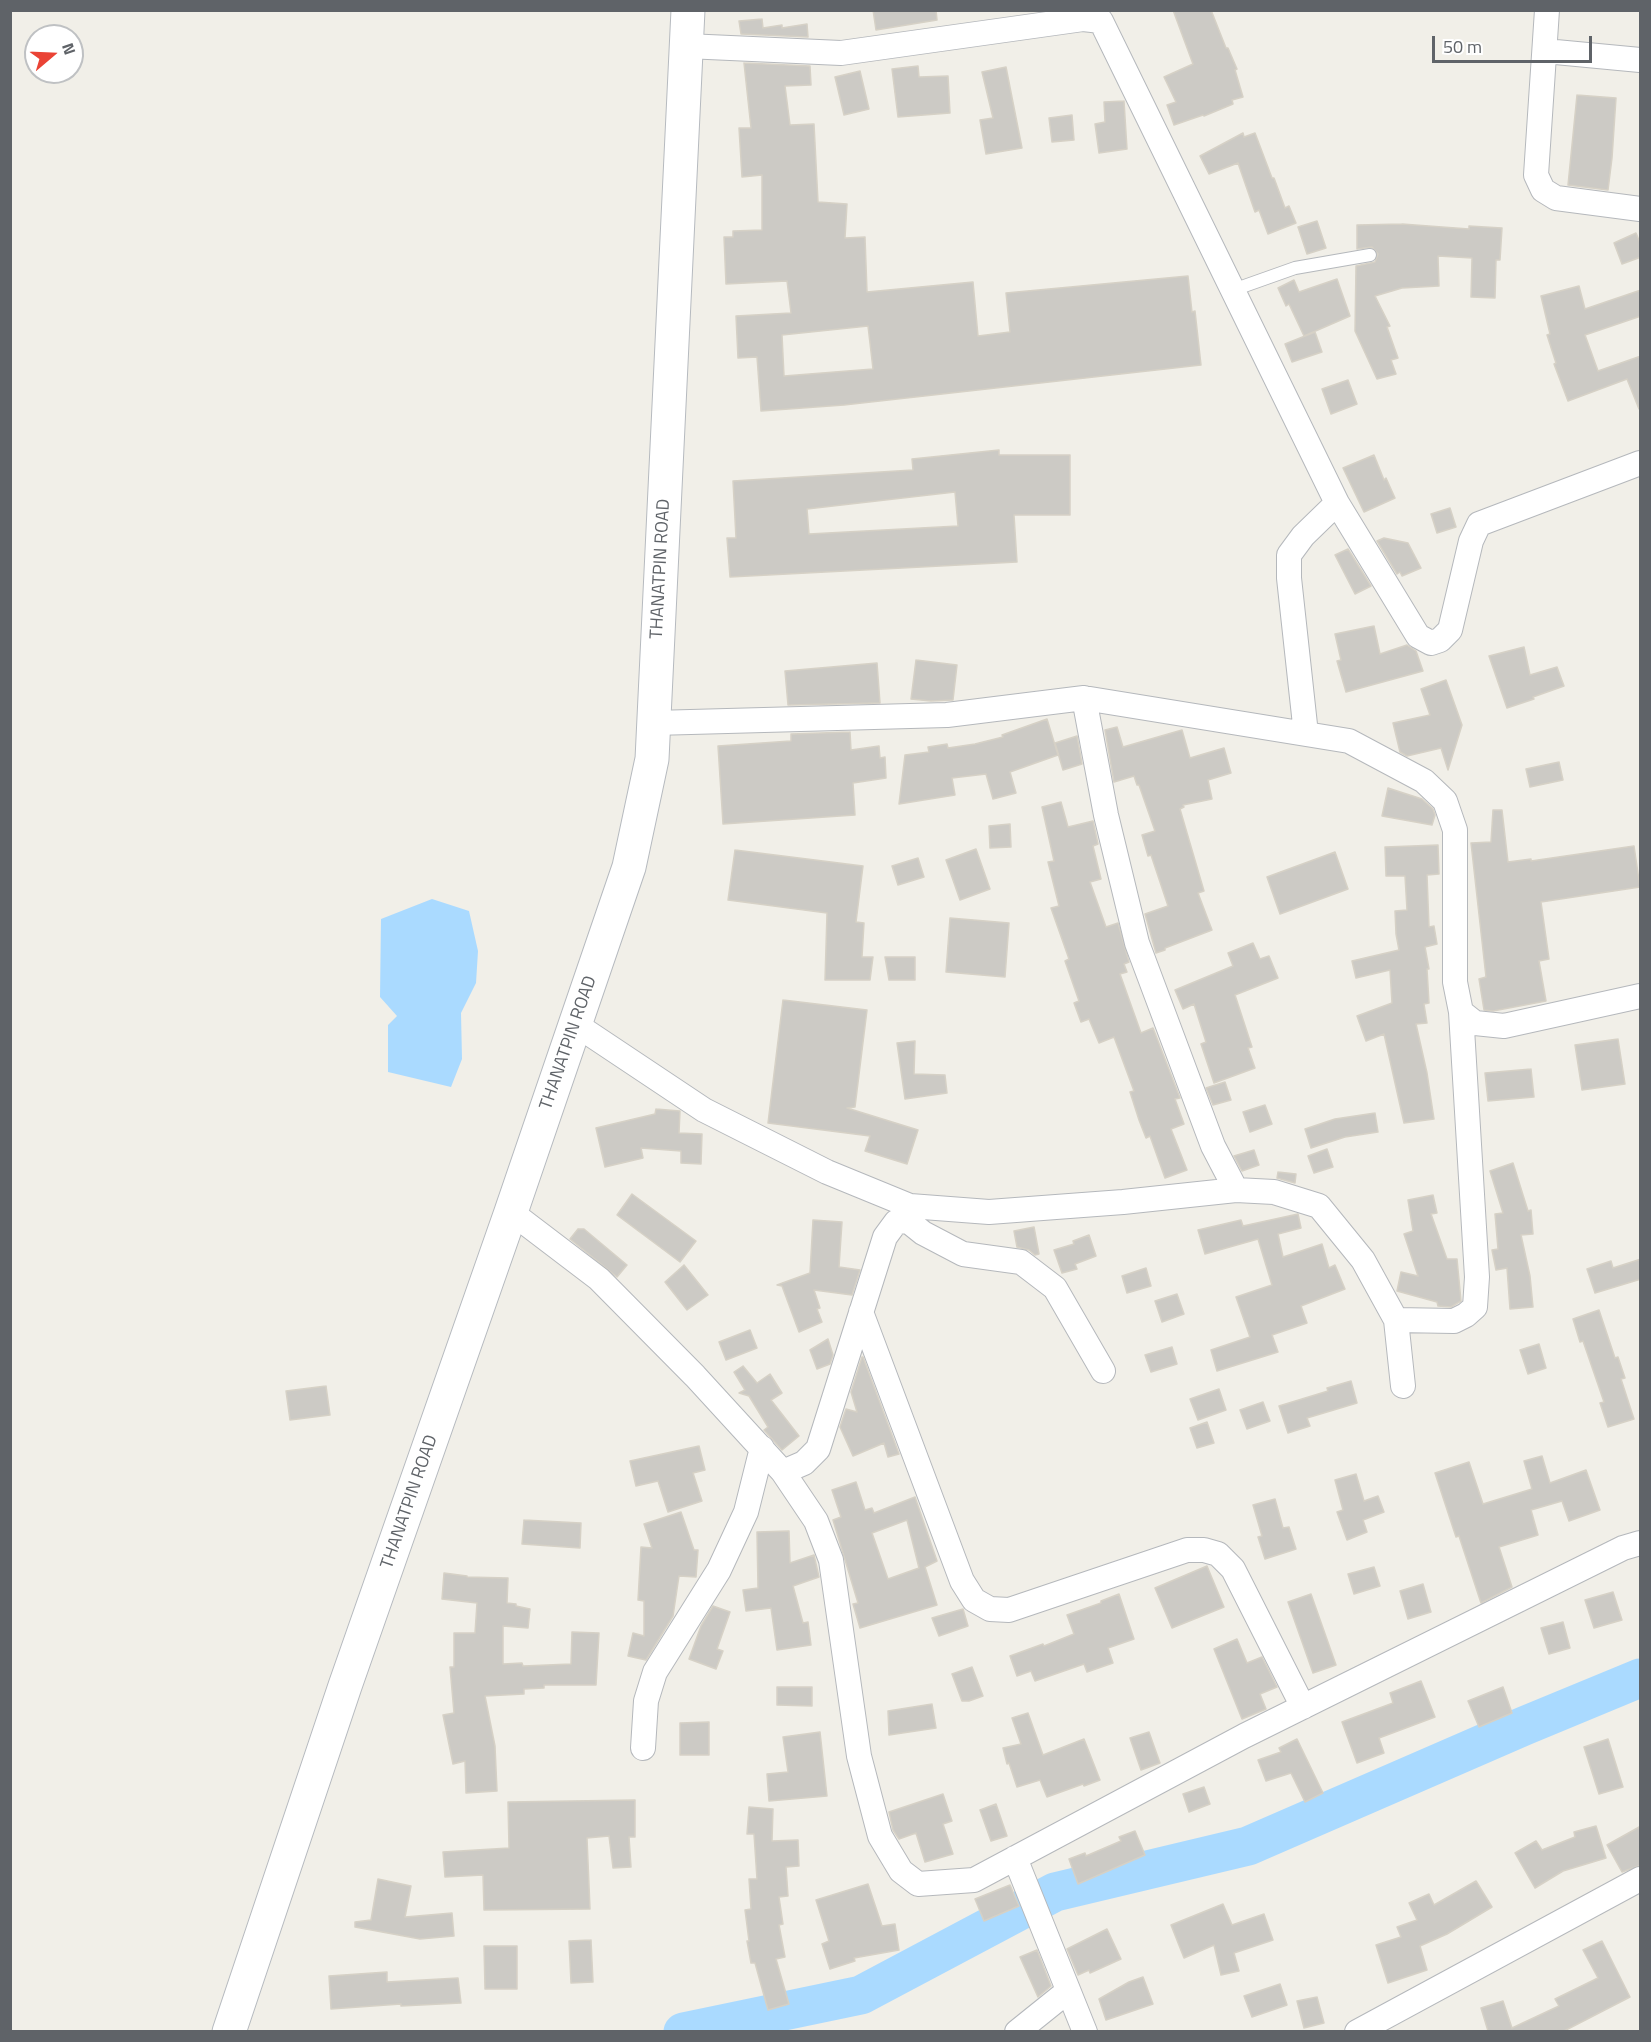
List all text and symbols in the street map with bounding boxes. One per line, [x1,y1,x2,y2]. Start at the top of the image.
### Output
north arrow [24,24,84,84]
scale bar [1435,24,1596,62]
text: 50 m [1443,33,1482,60]
text: N [56,40,82,58]
street label: THANATPIN ROAD [647,498,675,640]
street label: THANATPIN ROAD [536,973,602,1113]
street label: THANATPIN ROAD [377,1432,443,1572]

